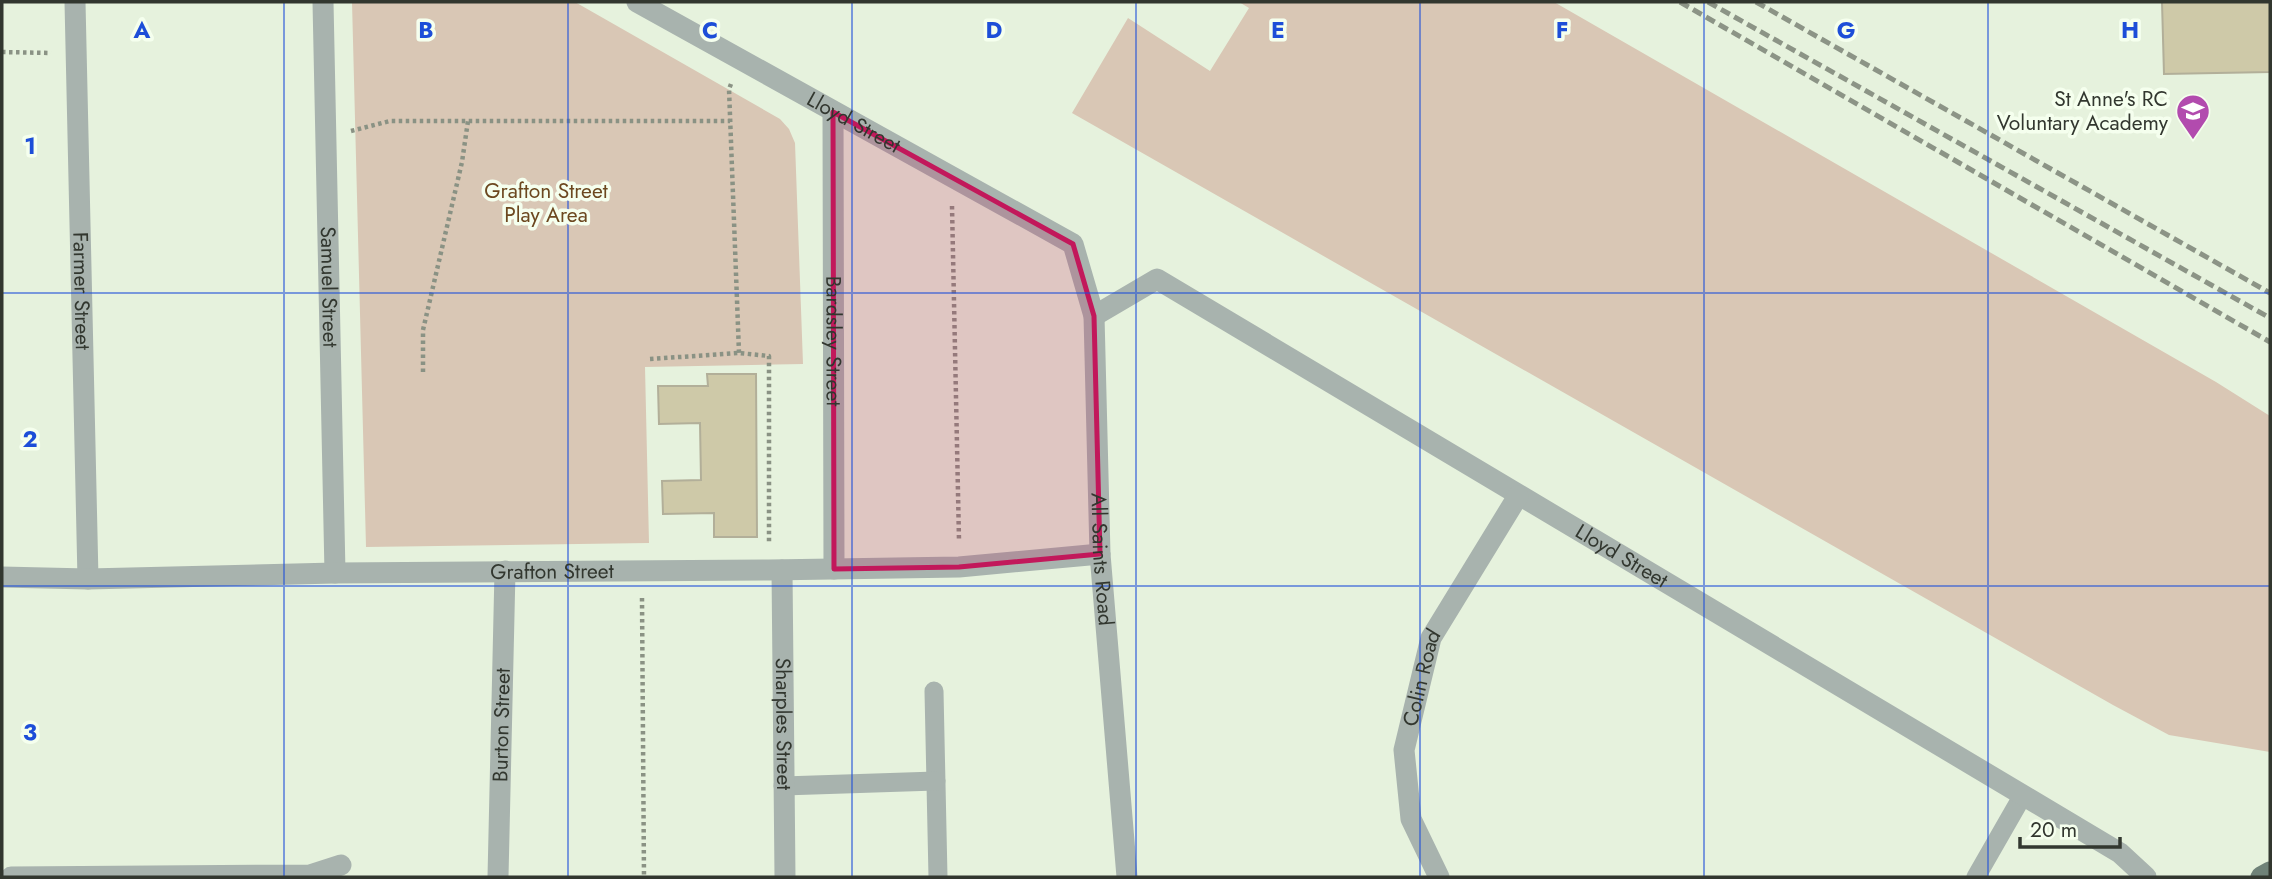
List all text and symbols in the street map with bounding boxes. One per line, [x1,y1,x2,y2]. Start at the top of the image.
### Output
text: A [133,13,151,47]
text: B [418,13,434,47]
text: C [702,13,718,47]
text: D [986,13,1003,47]
text: E [1271,13,1285,47]
text: F [1556,13,1568,47]
text: G [1837,13,1855,47]
text: H [2121,13,2139,47]
street label: Lloyd Street [801,84,906,161]
place label: St Anne's RC Voluntary Academy [1997,84,2169,138]
school or university icon: St Anne's RC Voluntary Academy [2174,92,2212,141]
text: 1 [24,129,36,163]
park label: Grafton Street Play Area [484,176,608,230]
street label: Samuel Street [313,226,345,348]
street label: Farmer Street [65,232,98,350]
street label: Bardsley Street [818,276,849,406]
text: 2 [22,422,38,456]
street label: All Saints Road [1083,492,1121,627]
street label: Lloyd Street [1570,517,1674,595]
street label: Grafton Street [490,556,614,587]
street label: Colin Road [1395,623,1448,729]
street label: Sharples Street [768,658,799,790]
street label: Burton Street [485,668,518,782]
text: 3 [23,715,37,749]
scale bar [2020,806,2120,850]
text: 20 m [2030,815,2077,845]

